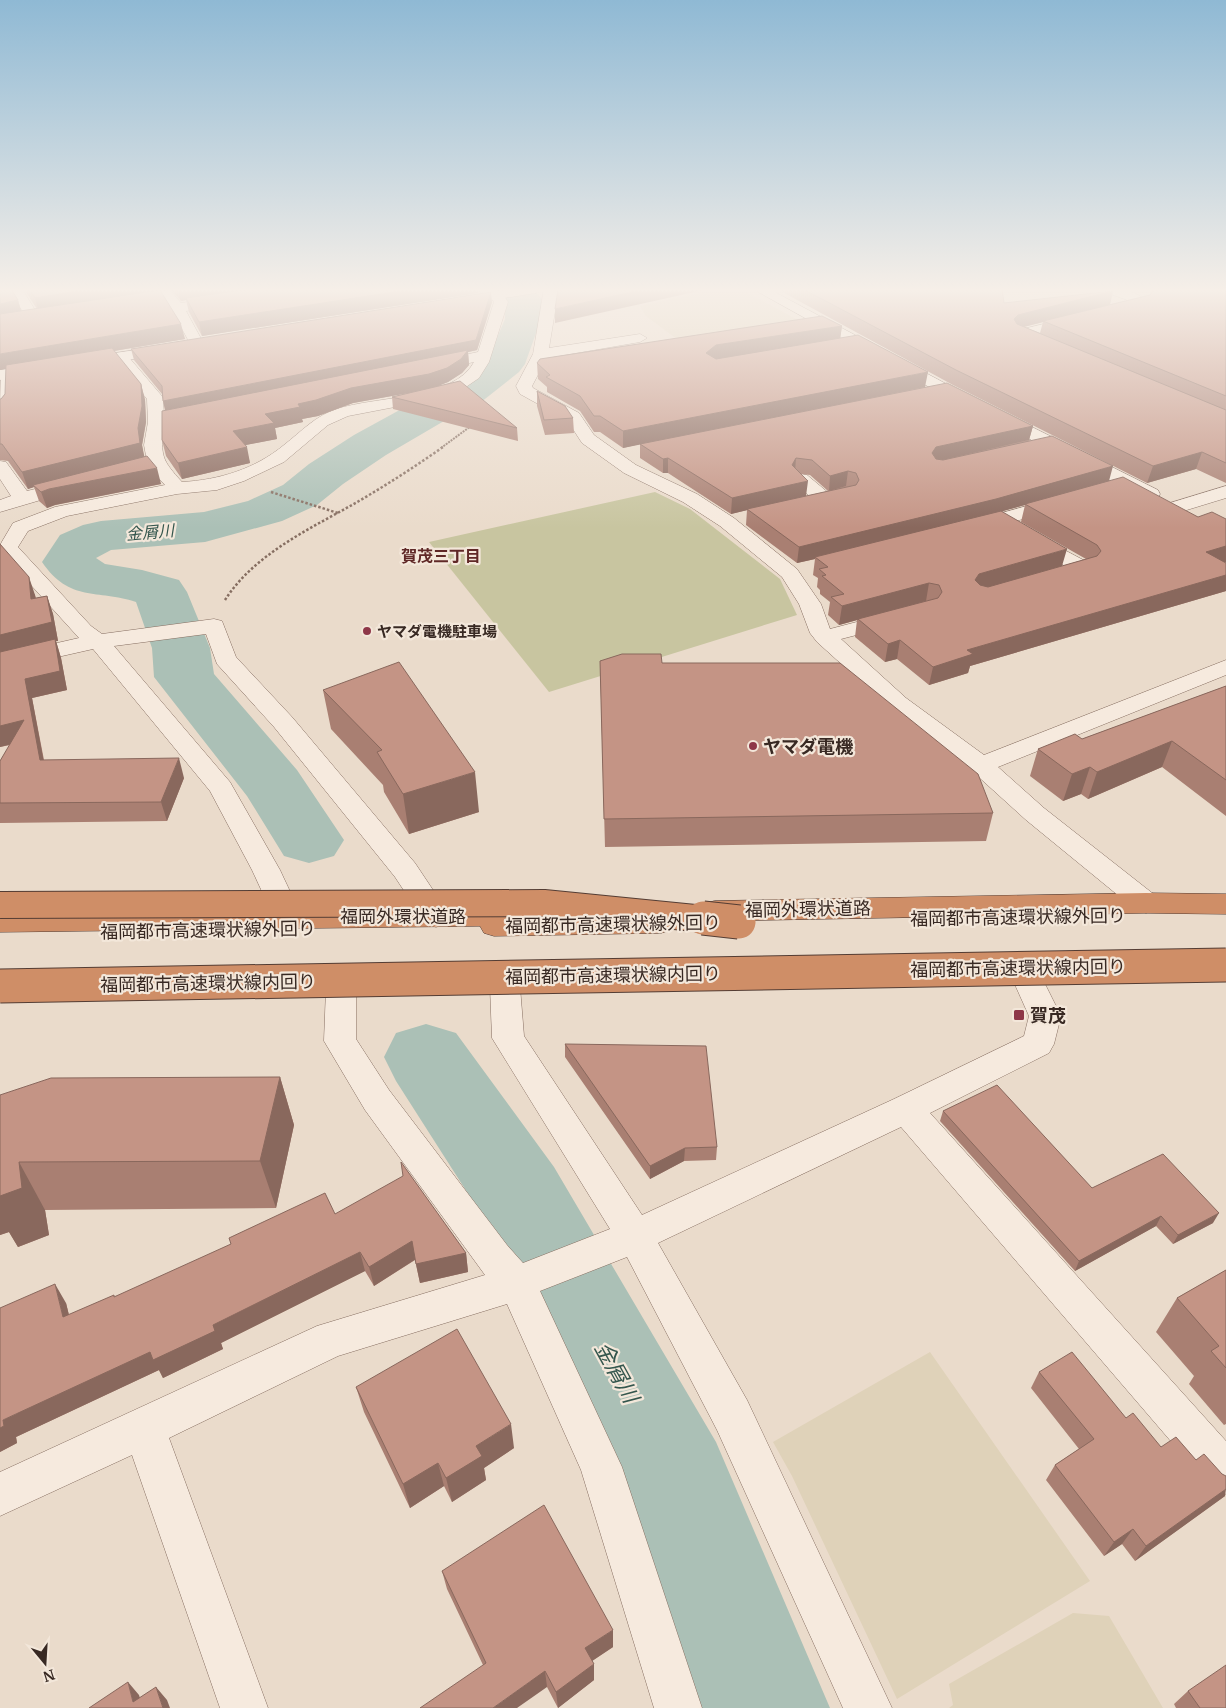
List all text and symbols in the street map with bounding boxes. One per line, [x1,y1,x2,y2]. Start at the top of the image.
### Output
water label: 金屑川 [125,520,177,544]
district label: 賀茂三丁目 [401,546,481,566]
place label: ヤマダ電機駐車場 [377,622,497,641]
marker: ヤマダ電機駐車場 [361,625,373,637]
place label: ヤマダ電機 [763,735,854,758]
marker: ヤマダ電機 [747,740,759,752]
street label: 福岡外環状道路 [745,896,871,922]
street label: 福岡都市高速環状線外回り [910,904,1126,930]
street label: 福岡外環状道路 [340,905,466,928]
street label: 福岡都市高速環状線外回り [505,911,721,937]
street label: 福岡都市高速環状線外回り [100,917,316,943]
street label: 福岡都市高速環状線内回り [910,955,1126,981]
street label: 福岡都市高速環状線内回り [505,962,721,988]
street label: 福岡都市高速環状線内回り [100,970,316,996]
place label: 賀茂 [1030,1004,1066,1027]
marker: 賀茂 [1012,1008,1026,1022]
water label: 金屑川 [589,1336,646,1409]
north arrow [20,1638,70,1688]
text: N [41,1665,57,1686]

